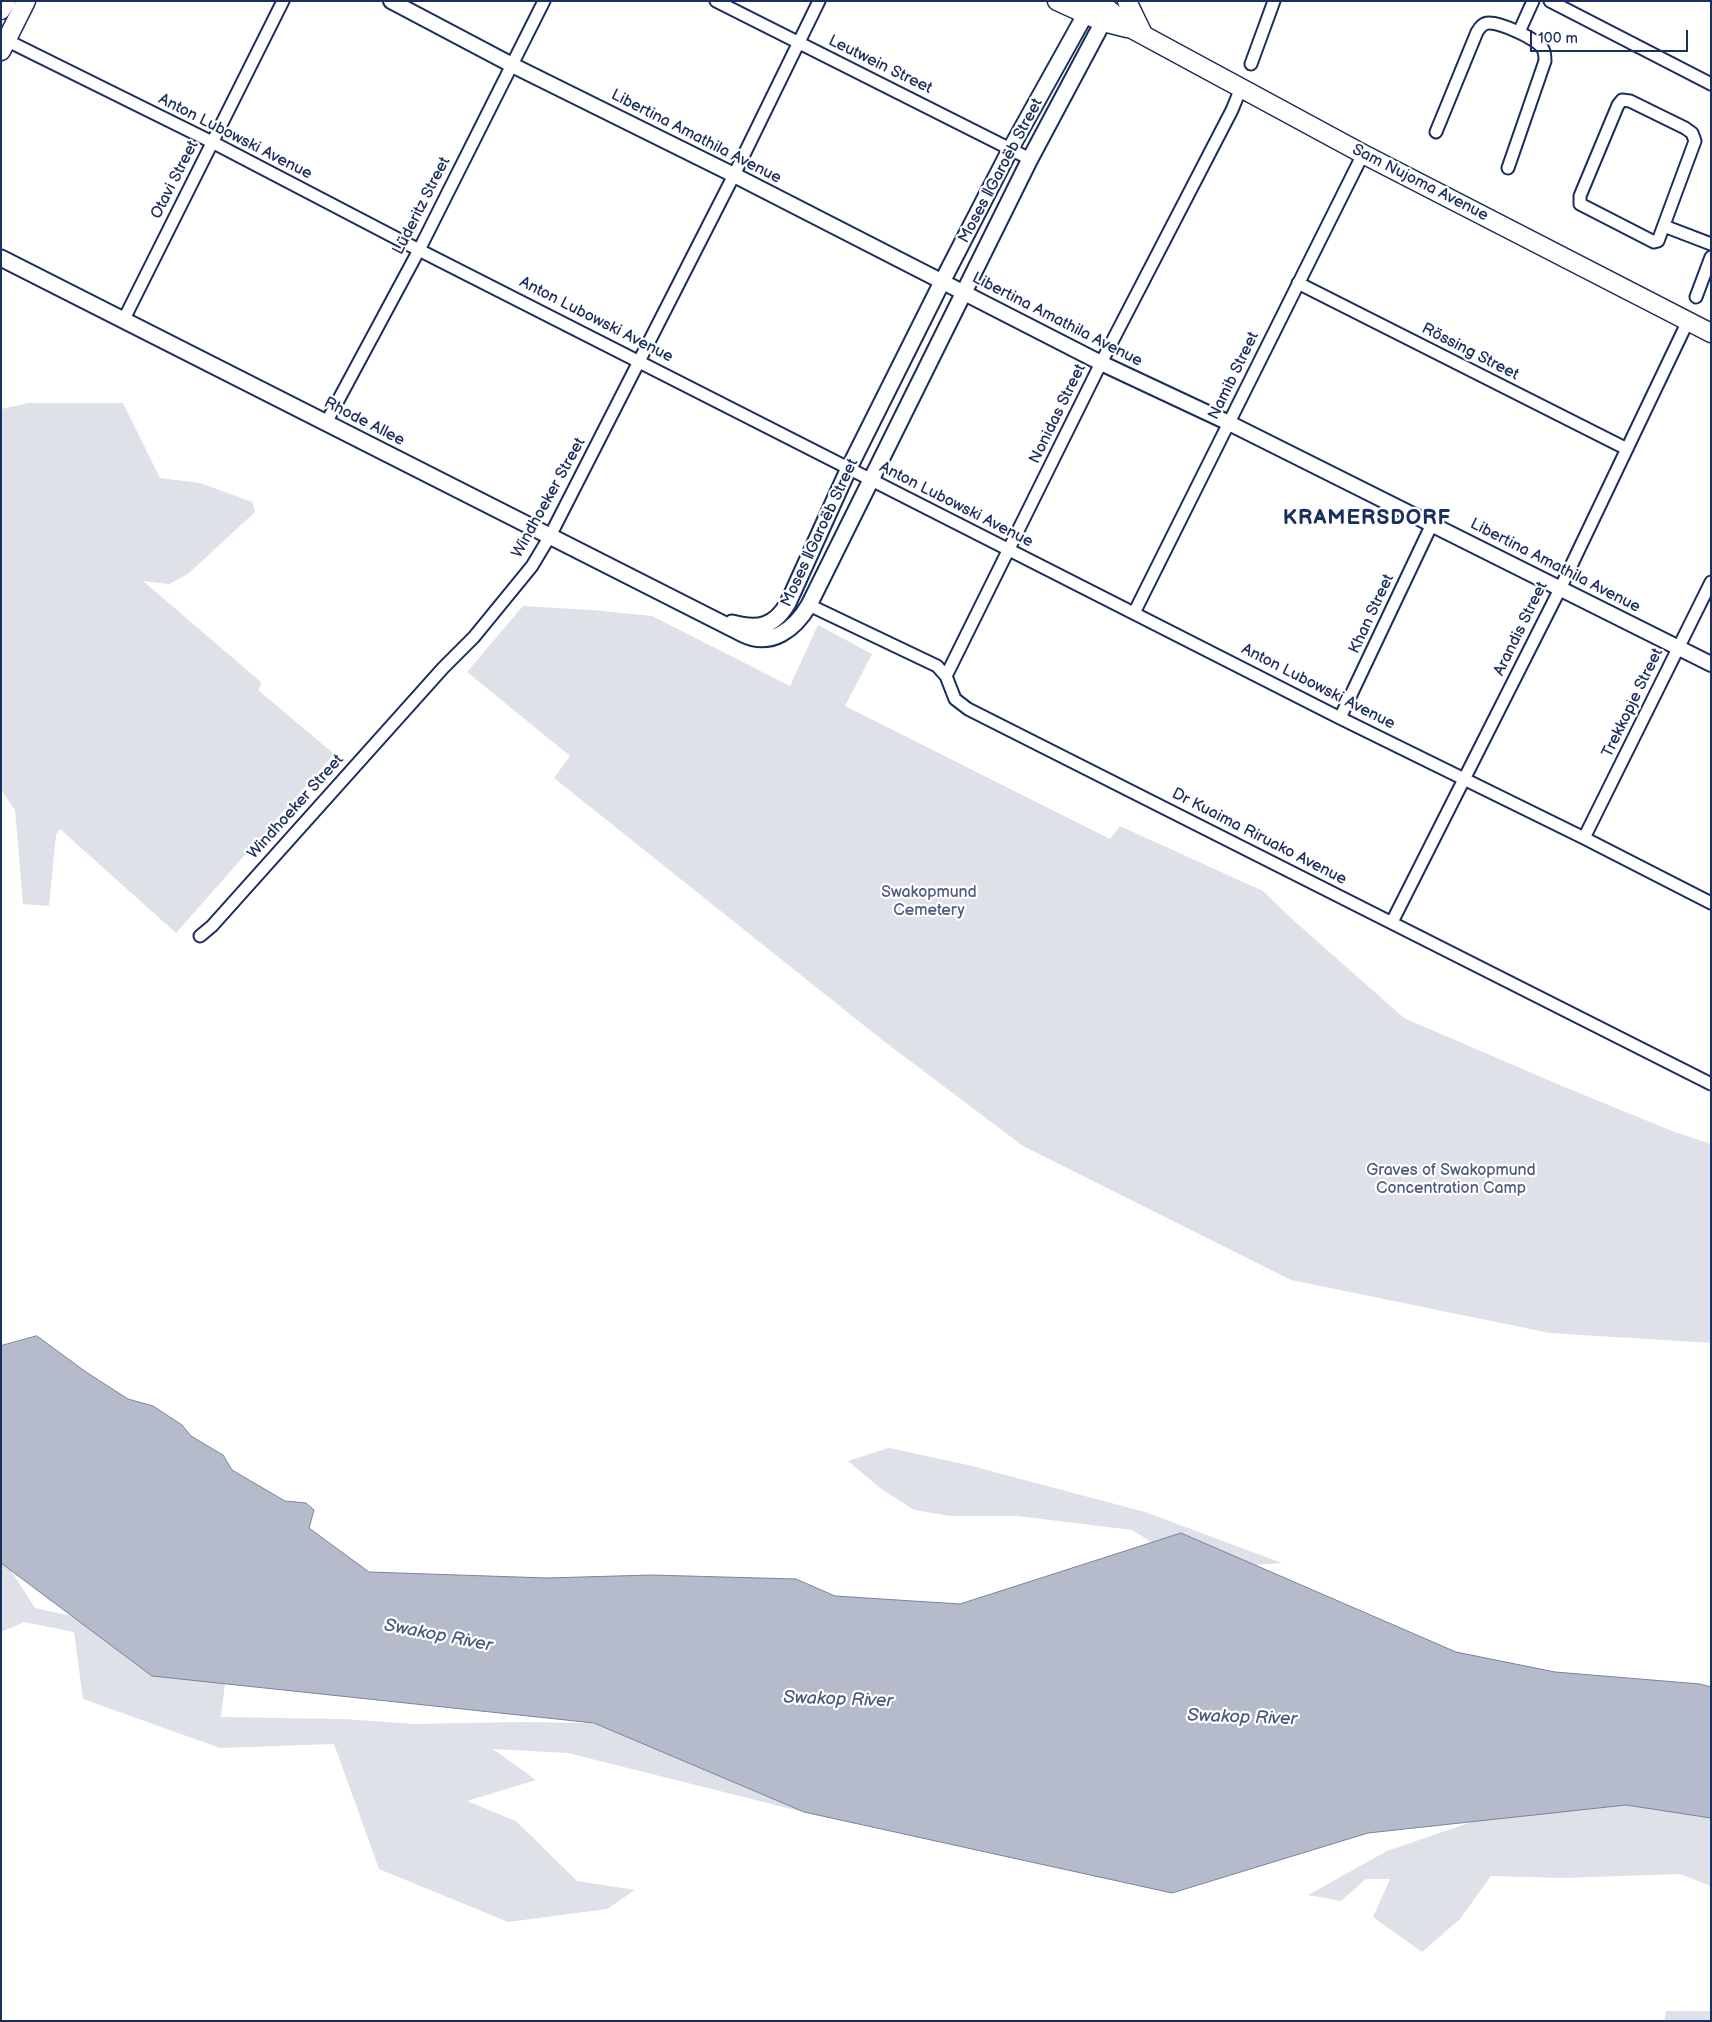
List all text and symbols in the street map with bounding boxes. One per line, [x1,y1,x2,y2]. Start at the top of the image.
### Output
scale bar [1532,20,1690,52]
text: 100 m [1538,29,1578,48]
street label: Leutwein Street [825,32,935,98]
street label: Libertina Amathila Avenue [608,86,784,188]
street label: Anton Lubowski Avenue [155,90,315,184]
street label: Moses ǁGaroëb Street [955,95,1047,247]
street label: Otavi Street [147,138,203,222]
street label: Sam Nujoma Avenue [1349,140,1491,226]
street label: Lüderitz Street [389,154,455,258]
street label: Libertina Amathila Avenue [969,269,1145,371]
street label: Anton Lubowski Avenue [516,273,676,367]
street label: Rössing Street [1418,319,1522,385]
street label: Namib Street [1204,329,1264,423]
street label: Nonidas Street [1026,361,1090,467]
street label: Rhode Allee [320,393,408,451]
street label: Windhoeker Street [508,435,590,561]
street label: Moses ǁGaroëb Street [777,456,863,610]
street label: Anton Lubowski Avenue [876,458,1036,552]
district label: KRAMERSDORF [1281,506,1453,532]
street label: Libertina Amathila Avenue [1467,515,1643,617]
street label: Khan Street [1345,571,1399,657]
street label: Arandis Street [1490,579,1552,679]
street label: Anton Lubowski Avenue [1238,640,1398,734]
street label: Trekkopje Street [1598,645,1668,761]
street label: Windhoeker Street [244,751,348,863]
street label: Dr Kuaima Riruako Avenue [1168,784,1350,890]
park label: Swakopmund Cemetery [881,883,977,921]
park label: Graves of Swakopmund Concentration Camp [1366,1161,1536,1199]
water label: Swakop River [382,1615,494,1657]
water label: Swakop River [783,1687,893,1713]
water label: Swakop River [1187,1705,1297,1731]

